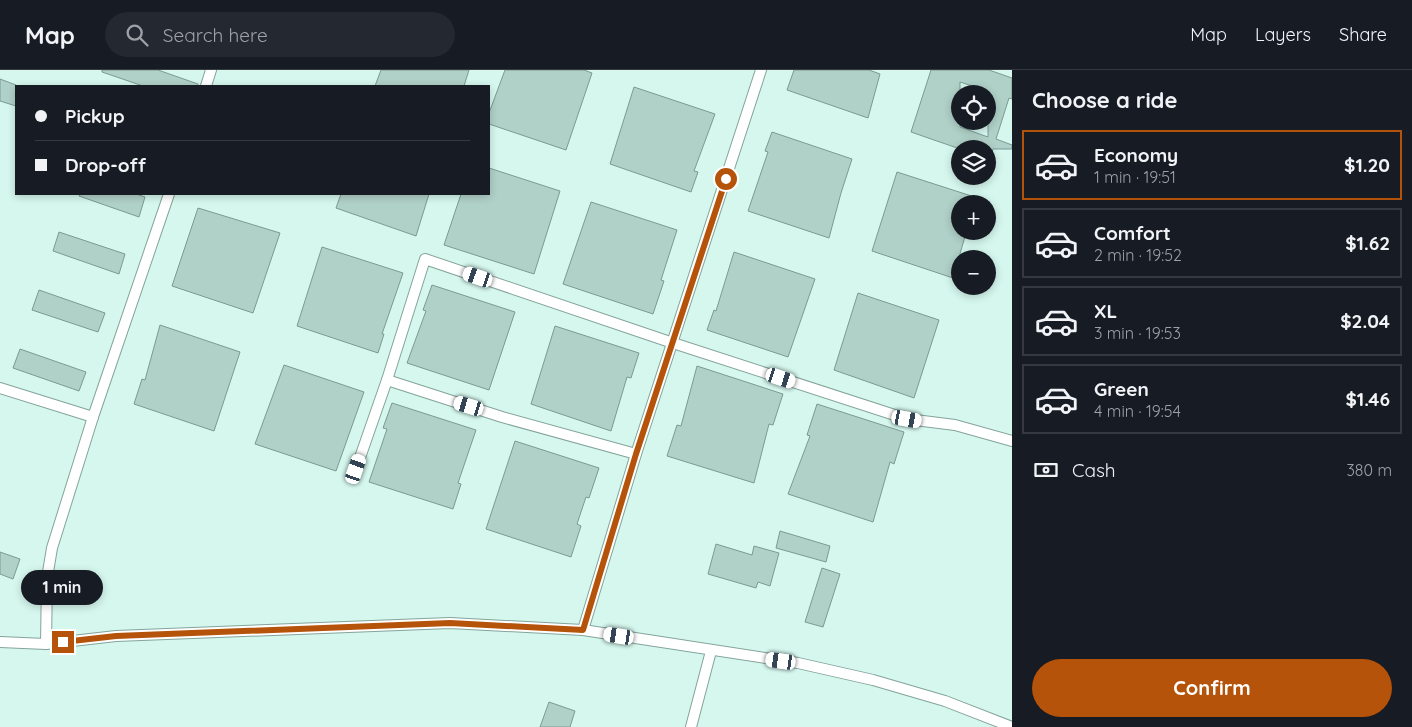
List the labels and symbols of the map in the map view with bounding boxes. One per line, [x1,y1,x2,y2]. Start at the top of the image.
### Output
route start [715,168,737,190]
car [461,265,494,289]
car [764,366,797,390]
car [452,394,485,418]
car [890,409,923,429]
car [344,452,367,486]
callout: 1 min [22,570,104,604]
car [603,626,634,646]
route end [52,631,74,653]
car [765,651,796,671]

